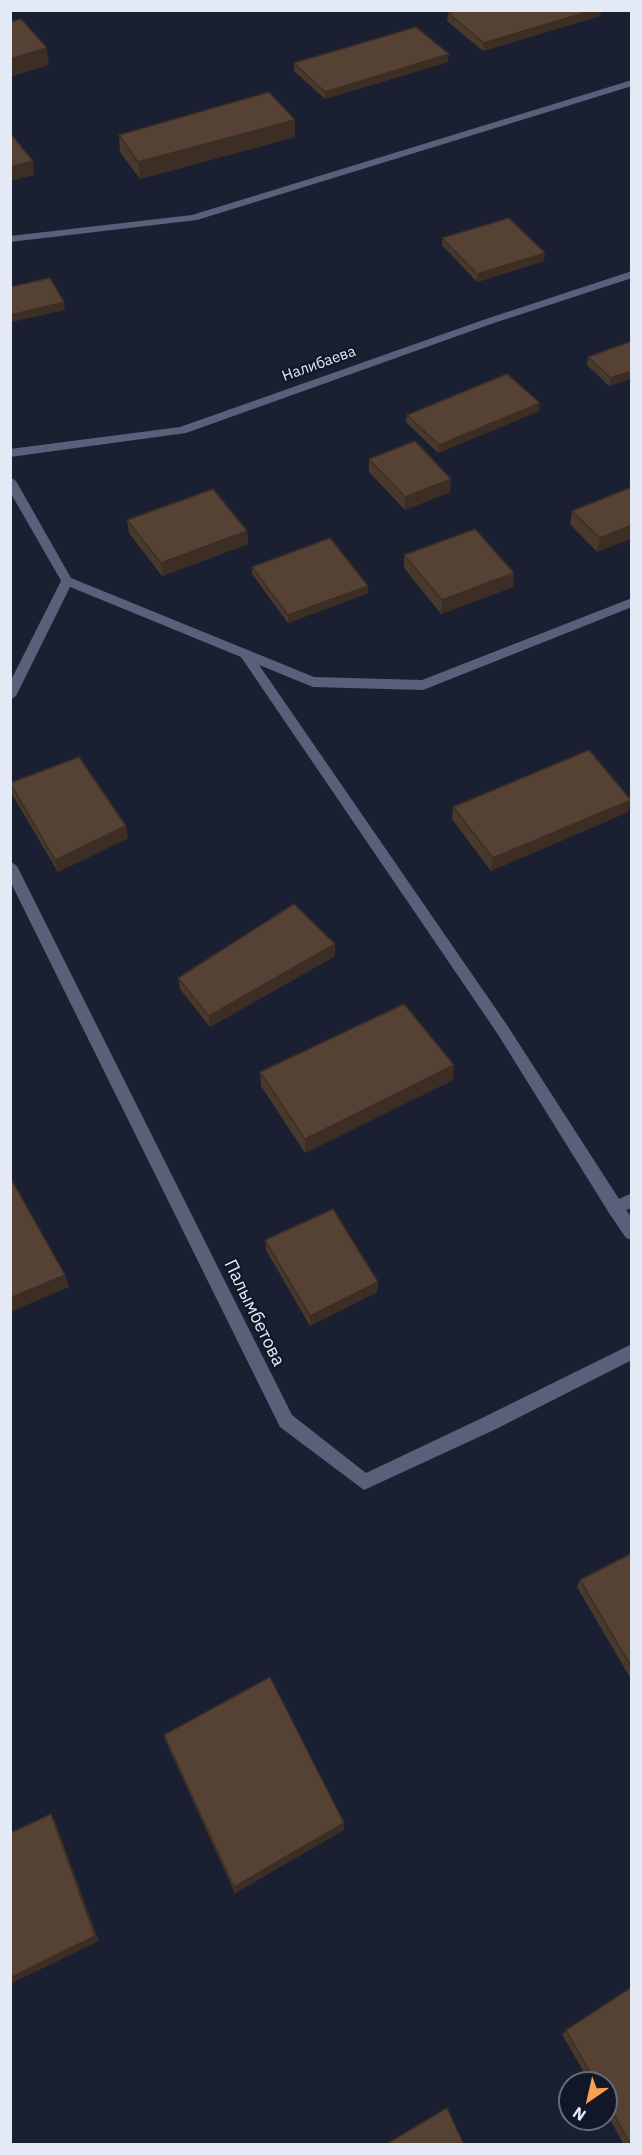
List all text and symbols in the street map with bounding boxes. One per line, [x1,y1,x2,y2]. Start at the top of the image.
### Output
street label: Налибаева [280,342,358,386]
street label: Палымбетова [219,1256,289,1370]
north arrow [558,2071,618,2131]
text: N [569,2103,589,2126]

